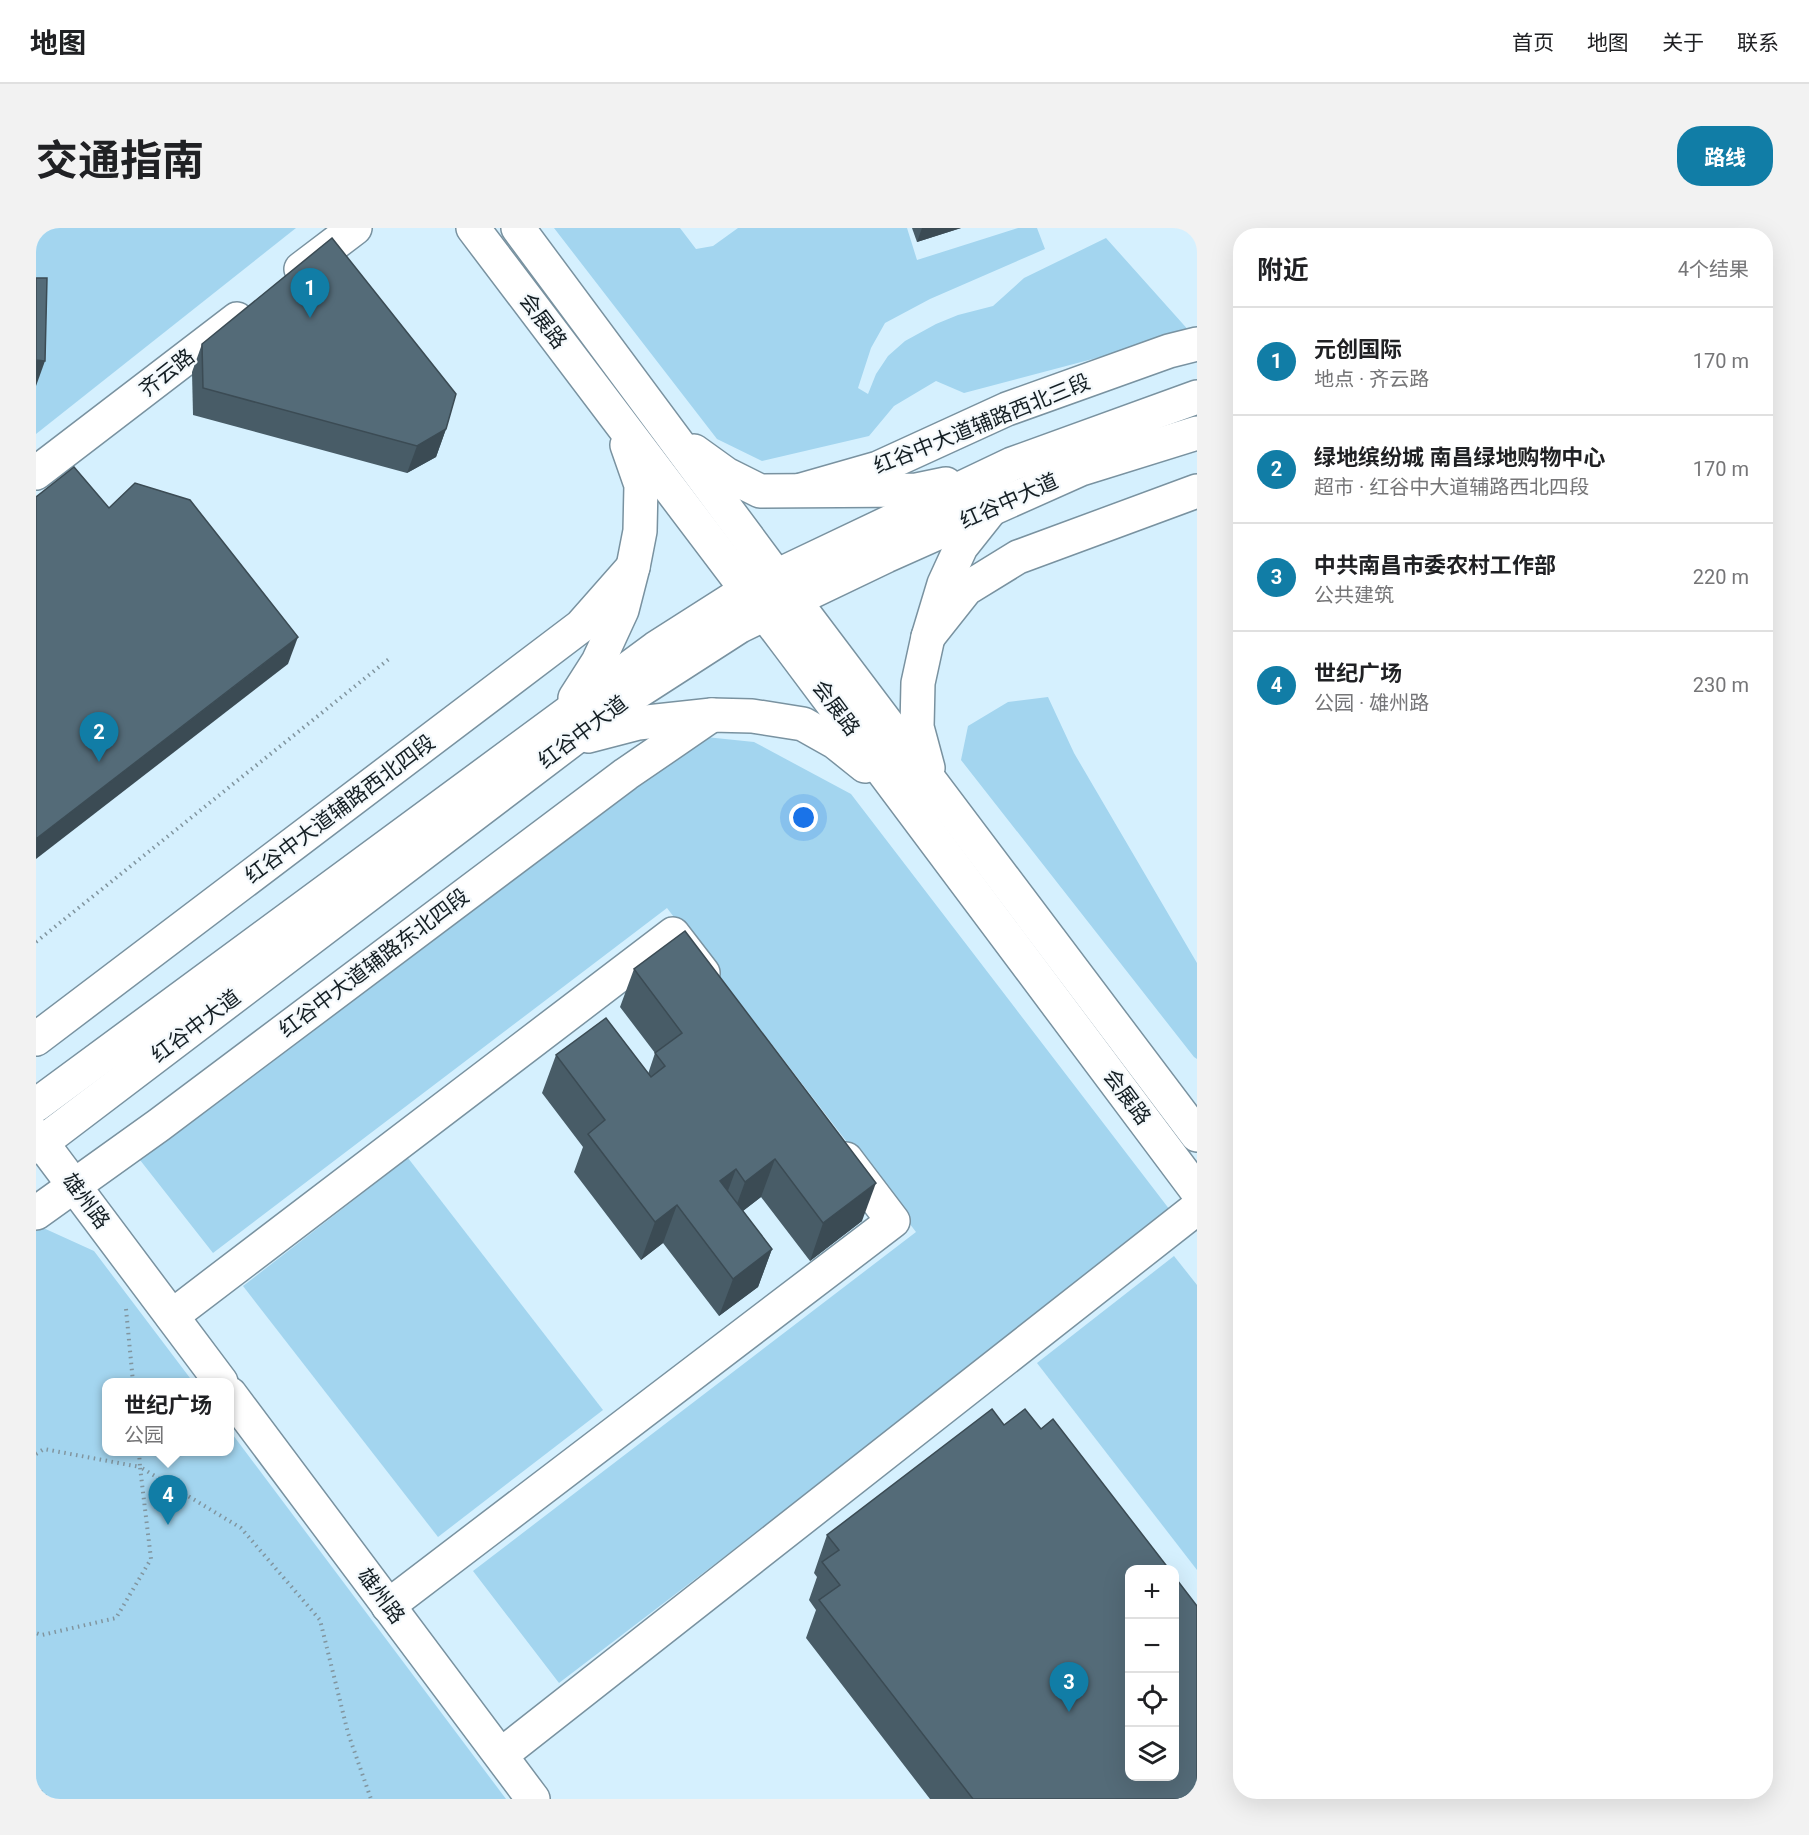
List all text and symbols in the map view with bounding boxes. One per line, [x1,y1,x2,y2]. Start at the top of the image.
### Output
text: 地图 [30,27,86,60]
text: 首页 [1512,31,1554,55]
text: 地图 [1587,31,1629,55]
text: 关于 [1662,31,1704,55]
text: 联系 [1737,31,1779,55]
button: 路线 [1677,126,1773,186]
text: 交通指南 [36,136,204,185]
text: 附近 [1257,255,1309,285]
text: 4个结果 [1678,257,1749,281]
pin: 1 [290,268,330,318]
street label: 会展路 [514,289,572,353]
text: 元创国际 [1314,337,1402,362]
street label: 齐云路 [135,344,199,402]
text: 1 [1271,349,1282,373]
text: 170 m [1693,349,1749,373]
text: 地点 · 齐云路 [1314,367,1429,391]
street label: 红谷中大道辅路西北三段 [870,370,1094,478]
text: 绿地缤纷城 南昌绿地购物中心 [1314,445,1605,470]
text: 2 [1271,457,1282,481]
text: 170 m [1693,457,1749,481]
street label: 红谷中大道 [956,469,1062,533]
text: 超市 · 红谷中大道辅路西北四段 [1314,475,1589,499]
text: 中共南昌市委农村工作部 [1314,553,1556,578]
text: 3 [1271,565,1282,589]
text: 220 m [1693,565,1749,589]
text: 公共建筑 [1314,583,1394,607]
text: 世纪广场 [1314,661,1402,686]
text: 4 [1271,673,1282,697]
text: 230 m [1693,673,1749,697]
street label: 会展路 [807,676,865,740]
street label: 红谷中大道 [534,691,632,773]
text: 公园 · 雄州路 [1314,691,1429,715]
pin: 2 [80,712,118,762]
street label: 红谷中大道辅路西北四段 [241,730,439,888]
your location [789,803,818,832]
street label: 红谷中大道辅路东北四段 [275,884,473,1042]
street label: 红谷中大道 [147,985,245,1067]
street label: 会展路 [1098,1065,1156,1129]
street label: 雄州路 [57,1169,115,1233]
popup [102,1378,234,1456]
text: 世纪广场 [124,1393,212,1418]
text: 公园 [124,1423,164,1447]
pin: 4 [148,1476,188,1525]
street label: 雄州路 [352,1564,410,1628]
map controls [1125,1565,1179,1781]
button: + [1125,1565,1179,1619]
button: − [1125,1619,1179,1673]
pin: 3 [1050,1662,1088,1712]
button: locate [1125,1673,1179,1727]
button: layers [1125,1727,1179,1781]

